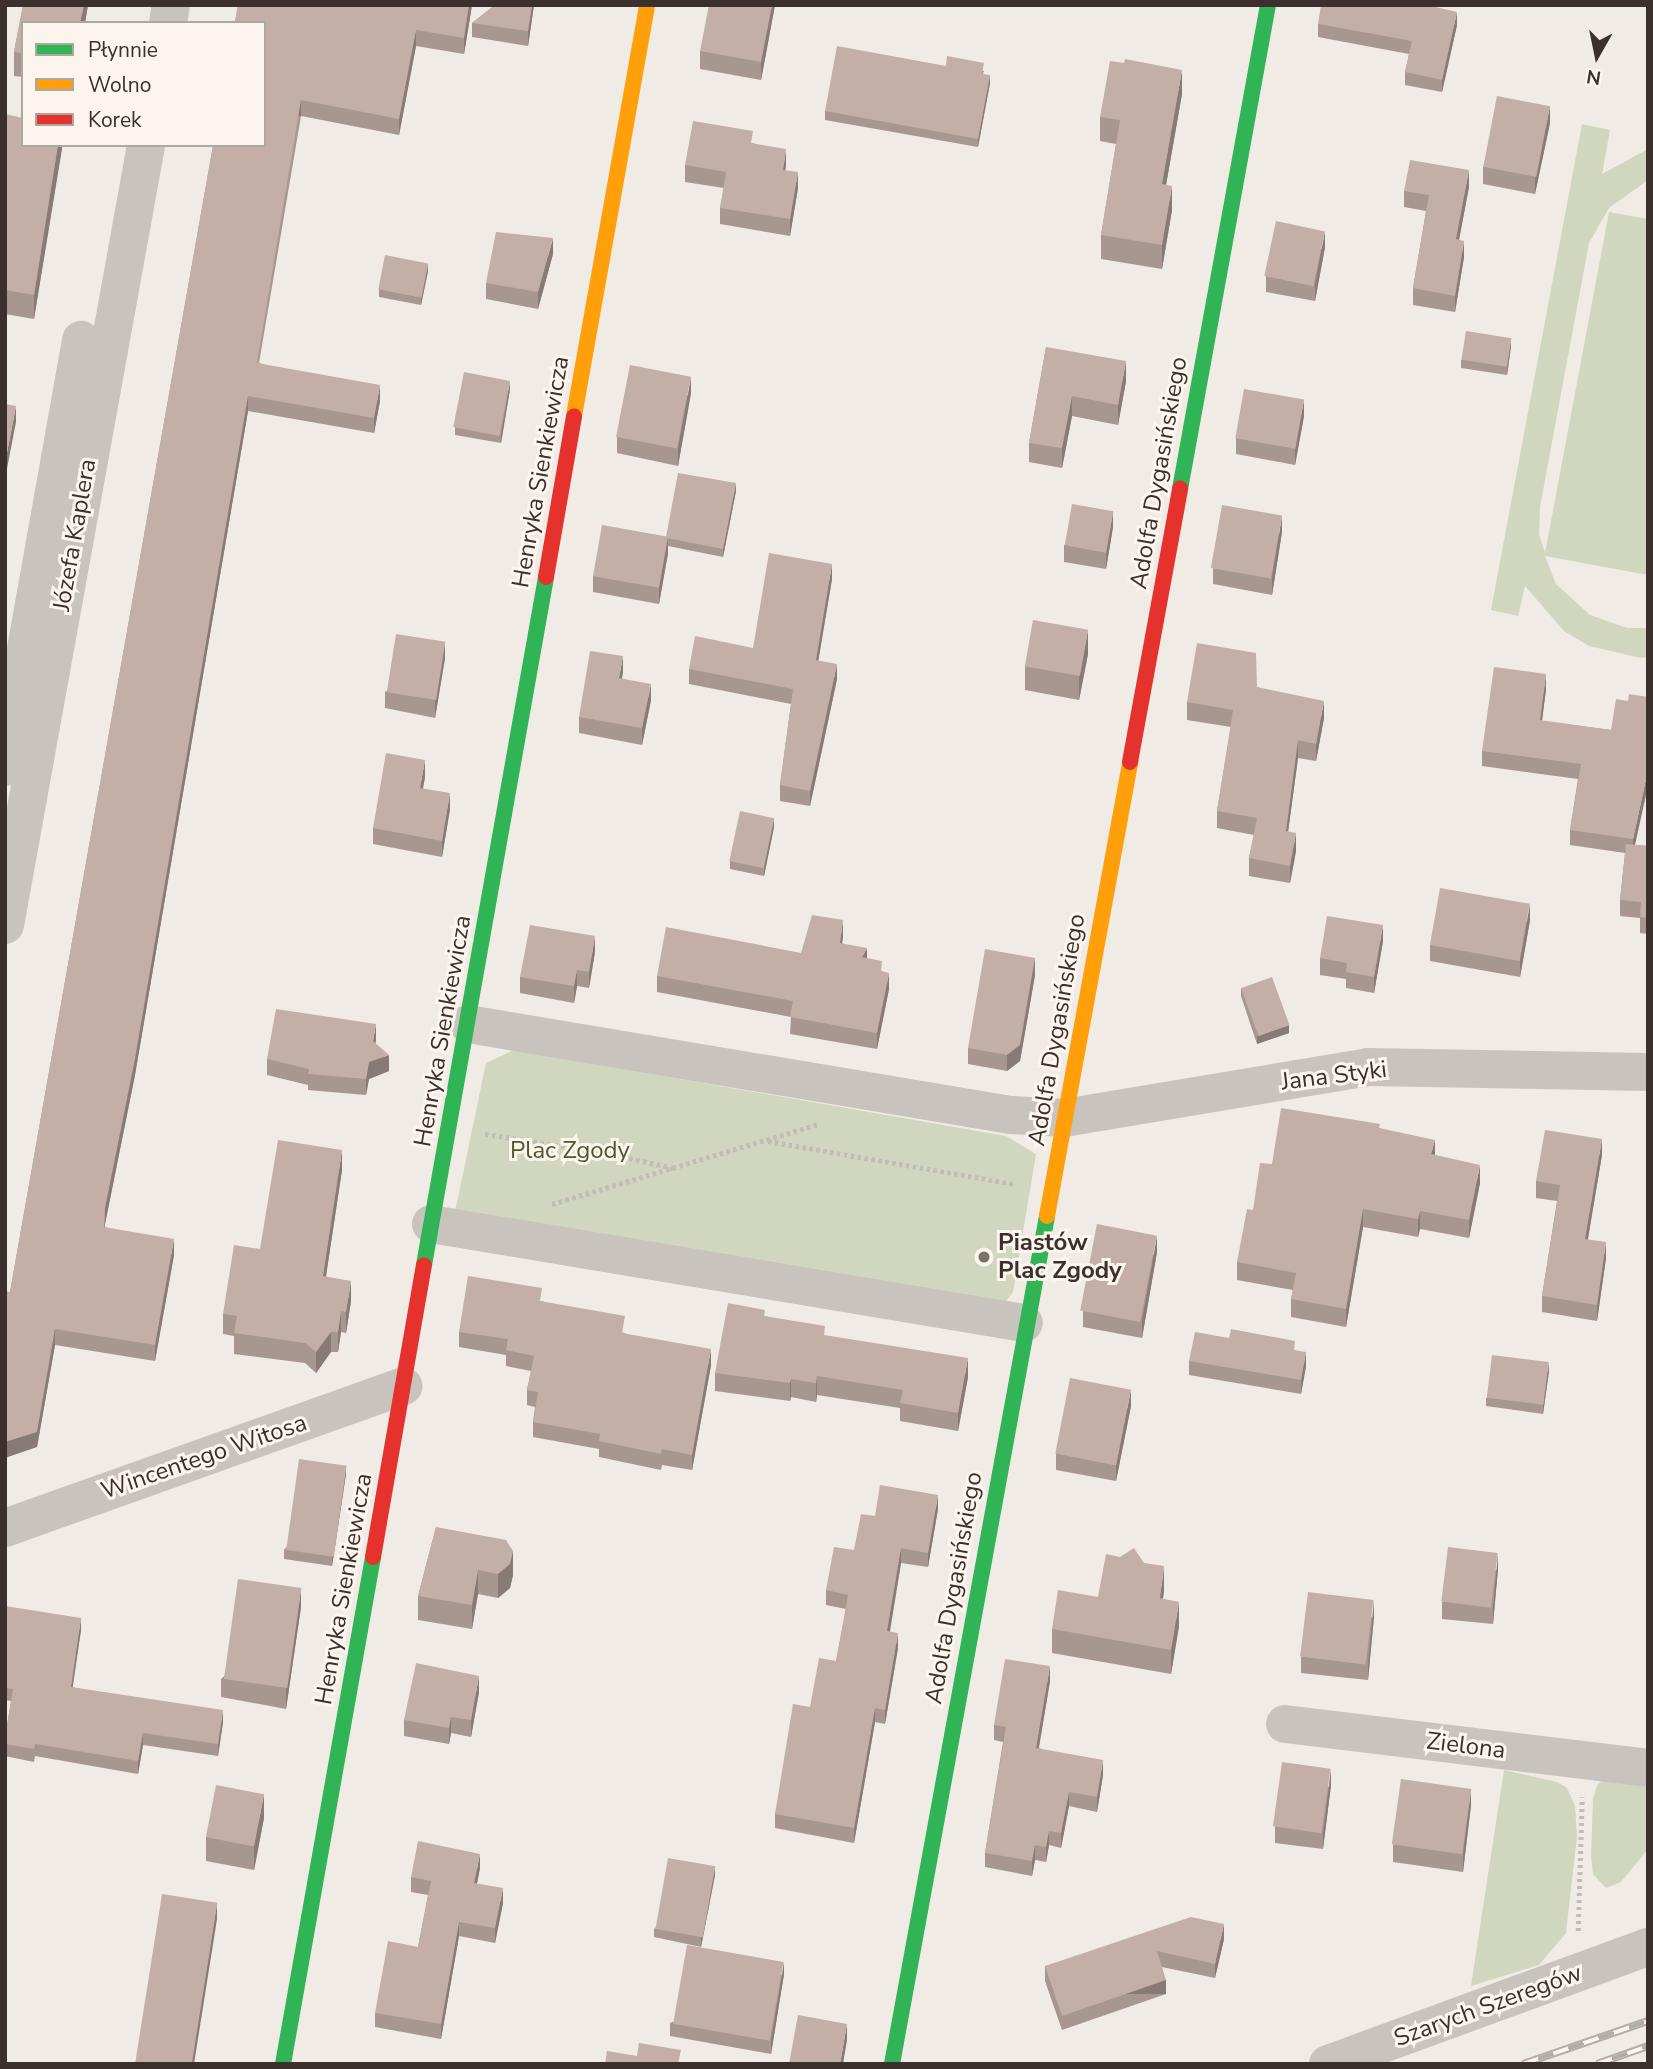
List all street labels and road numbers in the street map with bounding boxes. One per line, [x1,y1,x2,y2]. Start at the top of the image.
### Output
street label: Henryka Sienkiewicza [506,354,576,590]
street label: Adolfa Dygasińskiego [1124,355,1194,591]
street label: Józefa Kaplera [47,457,103,613]
street label: Adolfa Dygasińskiego [1022,912,1092,1148]
street label: Henryka Sienkiewicza [408,913,478,1149]
street label: Jana Styki [1280,1055,1388,1097]
street label: Wincentego Witosa [97,1408,311,1506]
street label: Adolfa Dygasińskiego [919,1470,989,1706]
street label: Henryka Sienkiewicza [309,1471,379,1707]
street label: Zielona [1425,1727,1507,1765]
street label: Szarych Szeregów [1390,1959,1586,2053]

